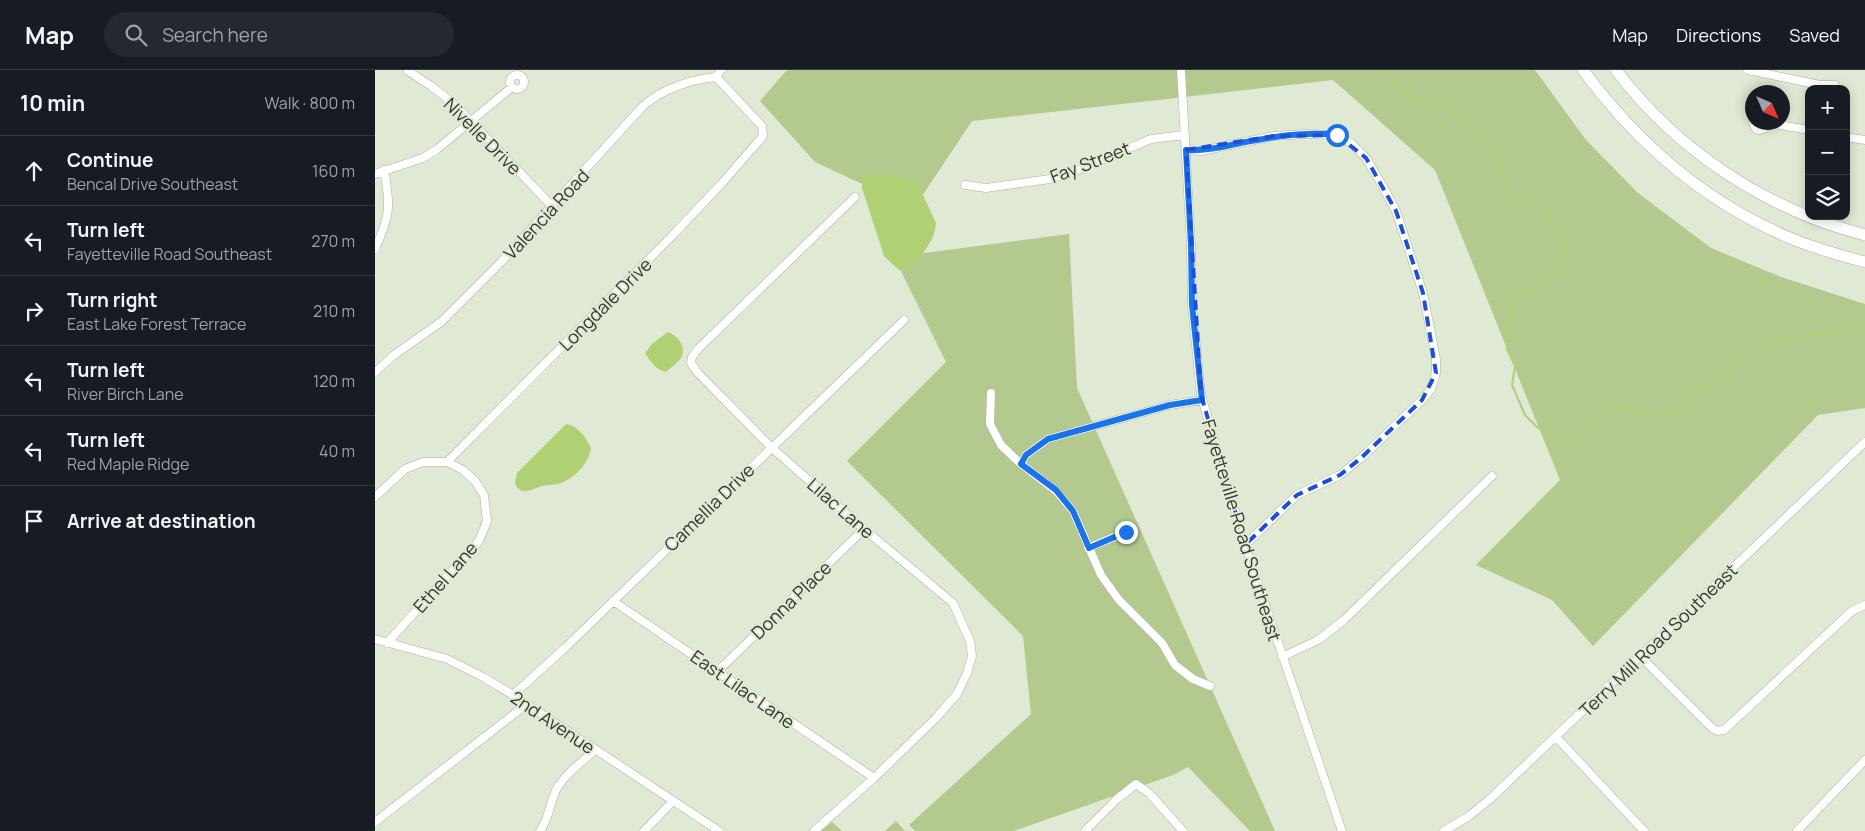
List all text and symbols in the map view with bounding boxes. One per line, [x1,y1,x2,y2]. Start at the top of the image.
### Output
search box [104,12,454,57]
text: Map [25,18,74,51]
icon: search [122,21,150,49]
text: Search here [162,22,268,48]
text: Map [1612,23,1648,47]
text: Directions [1676,23,1761,47]
text: Saved [1789,23,1840,47]
north arrow [1745,85,1790,130]
map controls [1805,85,1850,220]
button: + [1805,85,1850,130]
text: 10 min [20,89,85,117]
text: Walk · 800 m [265,92,355,114]
street label: Nivelle Drive [439,92,527,180]
route start [1326,124,1349,147]
button: − [1805,130,1850,175]
street label: Fay Street [1046,136,1134,188]
text: Continue [67,147,153,173]
icon: ahead [20,157,48,185]
text: 160 m [312,160,355,182]
street label: Valencia Road [498,164,594,264]
text: Bencal Drive Southeast [67,173,238,195]
button: layers [1805,175,1850,220]
text: Turn left [67,217,145,243]
icon: left [20,227,48,255]
text: 270 m [311,230,355,252]
text: Fayetteville Road Southeast [67,243,272,265]
street label: Longdale Drive [553,252,657,356]
text: Turn right [67,287,157,313]
icon: right [20,297,48,325]
text: 210 m [313,300,355,322]
text: East Lake Forest Terrace [67,313,246,335]
text: Turn left [67,357,145,383]
icon: left [20,367,48,395]
text: 120 m [313,370,355,392]
text: River Birch Lane [67,383,184,405]
street label: Fayetteville Road Southeast [1197,416,1287,644]
text: Turn left [67,427,145,453]
icon: left [20,437,48,465]
text: 40 m [319,440,355,462]
text: Red Maple Ridge [67,453,189,475]
street label: Camellia Drive [659,458,759,556]
street label: Lilac Lane [802,472,880,544]
icon: arrive [20,507,48,535]
text: Arrive at destination [67,508,256,534]
route end [1115,521,1138,544]
street label: Ethel Lane [407,536,483,618]
street label: Donna Place [746,556,836,644]
street label: Terry Mill Road Southeast [1574,558,1742,722]
street label: East Lilac Lane [686,644,800,734]
street label: 2nd Avenue [506,685,600,759]

